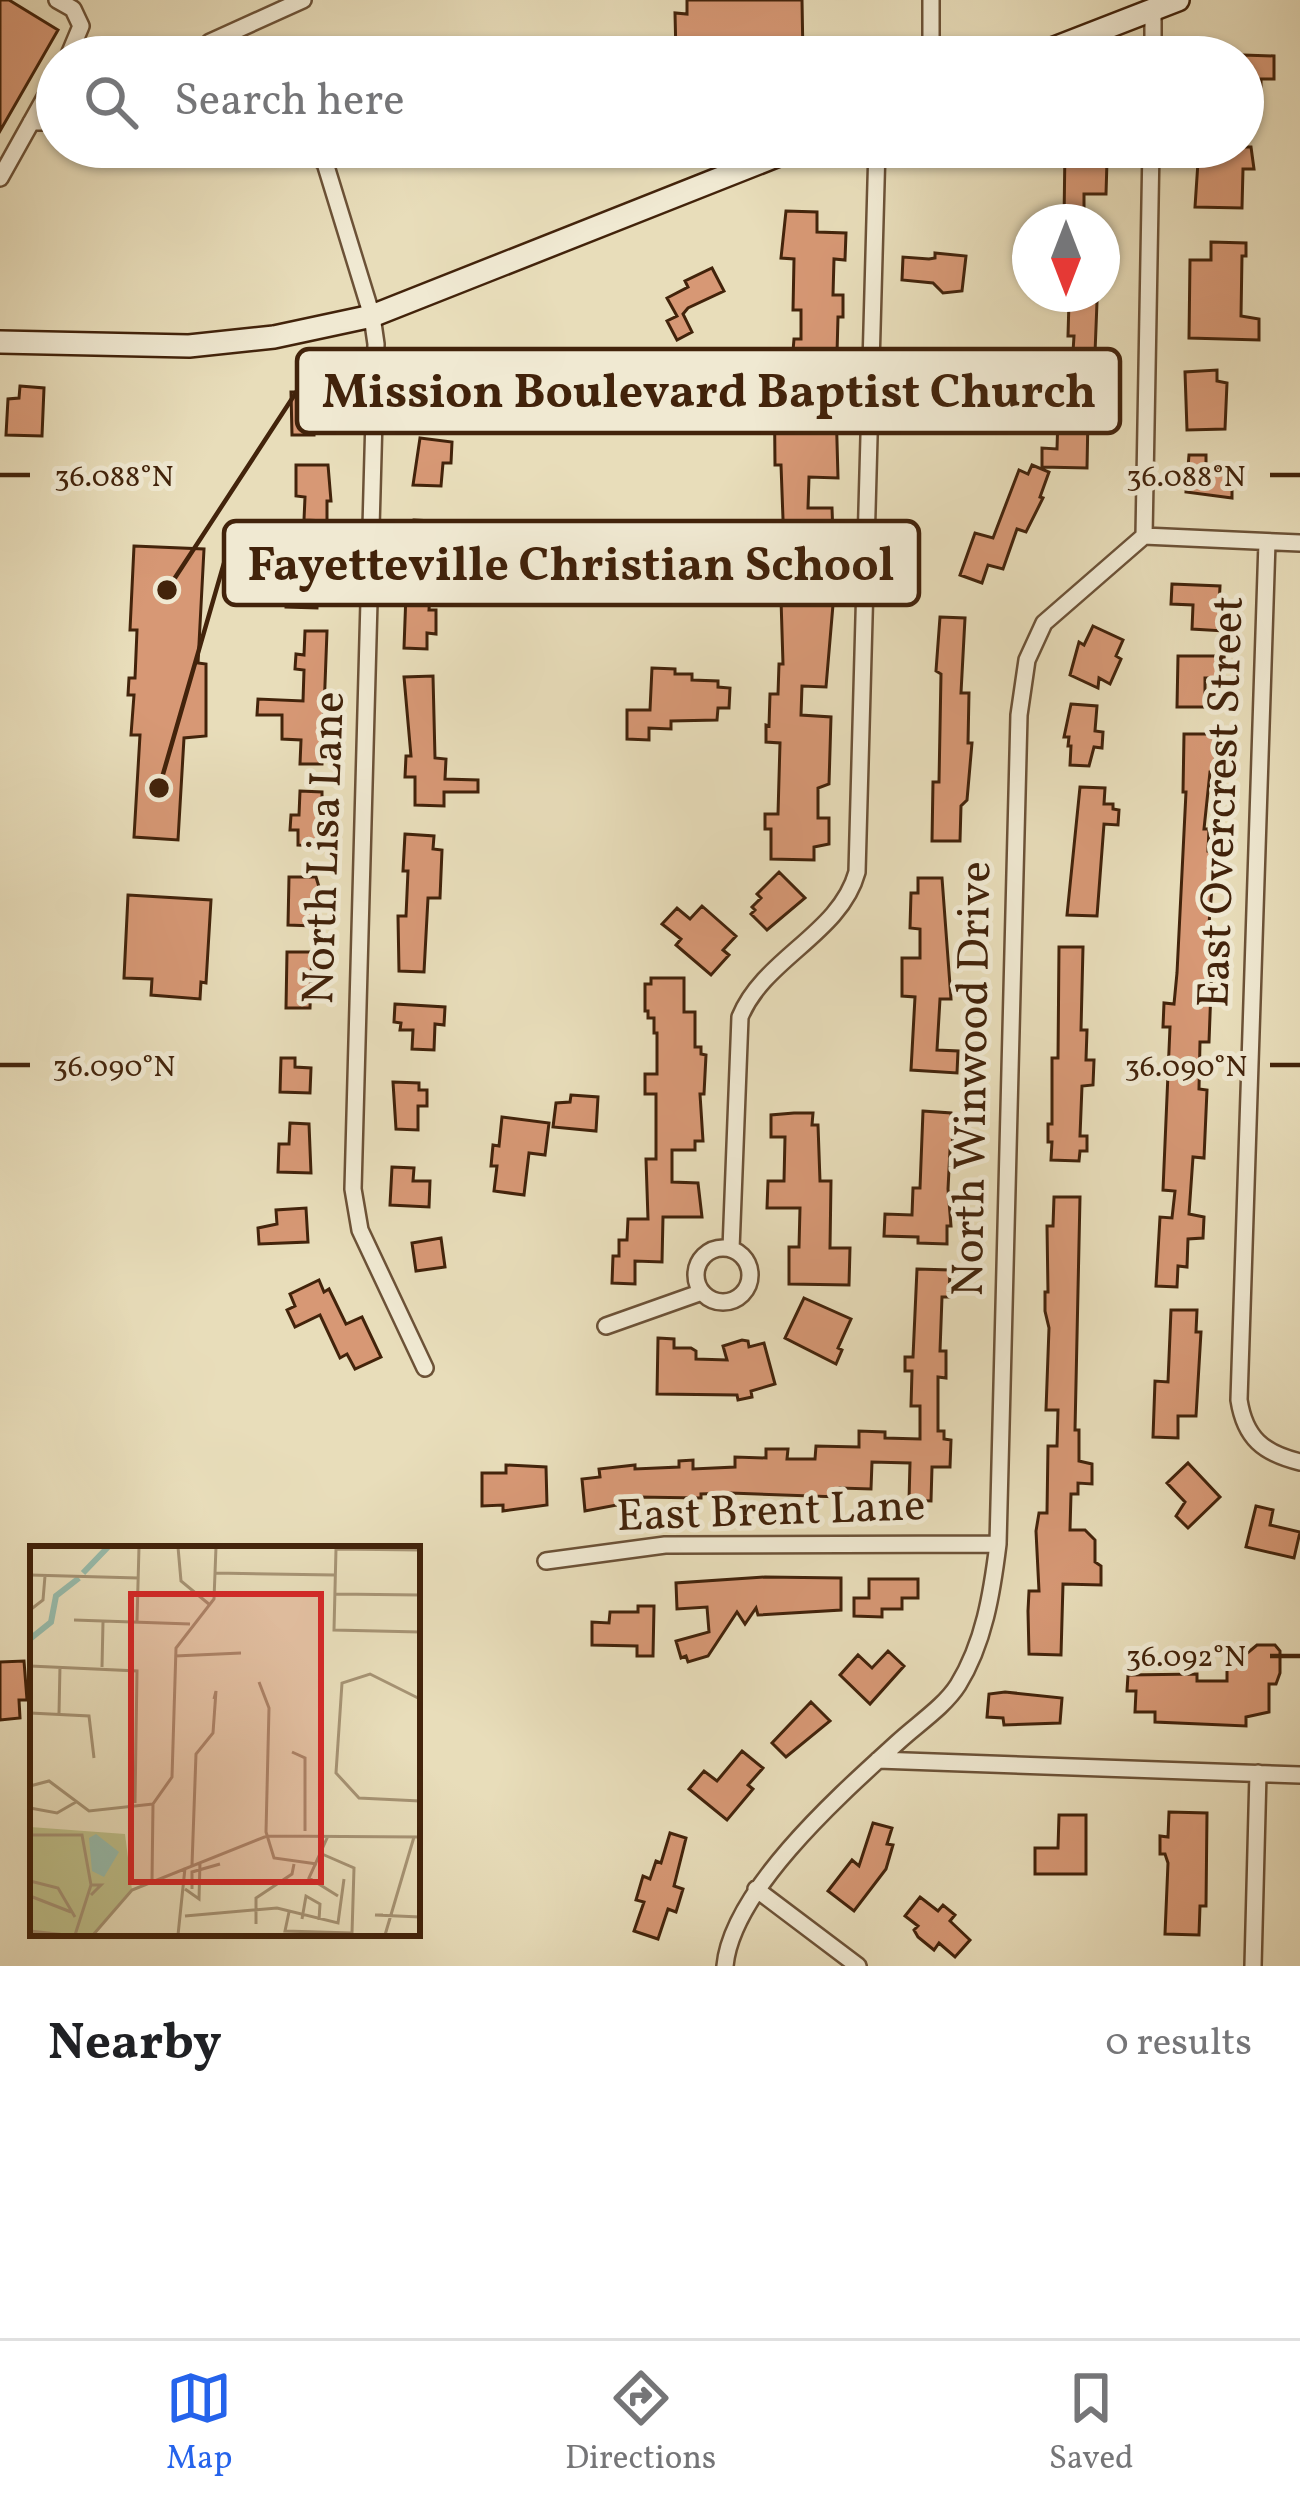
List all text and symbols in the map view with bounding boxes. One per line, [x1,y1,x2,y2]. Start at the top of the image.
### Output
search box [36,36,1264,168]
icon: search [78,69,144,135]
text: Search here [174,71,405,134]
north arrow [1012,204,1120,312]
callout: Mission Boulevard Baptist Church [297,349,1120,433]
text: Mission Boulevard Baptist Church [322,361,1096,428]
text: 36.088°N [54,457,174,499]
text: 36.088°N [1126,457,1246,499]
callout: Fayetteville Christian School [224,521,919,605]
text: Fayetteville Christian School [247,534,895,601]
street label: East Overcrest Street [1184,595,1262,1009]
street label: North Lisa Lane [289,690,363,1006]
street label: North Winwood Drive [939,861,1009,1297]
text: 36.090°N [52,1047,176,1089]
text: 36.090°N [1124,1047,1248,1089]
street label: East Brent Lane [615,1476,927,1550]
inset map [30,1546,420,1936]
text: 36.092°N [1126,1637,1246,1679]
text: Nearby [48,2009,222,2080]
text: 0 results [1105,2017,1252,2071]
tab: Map [166,2365,232,2483]
tab: Directions [565,2365,716,2483]
tab: Saved [1049,2365,1134,2483]

